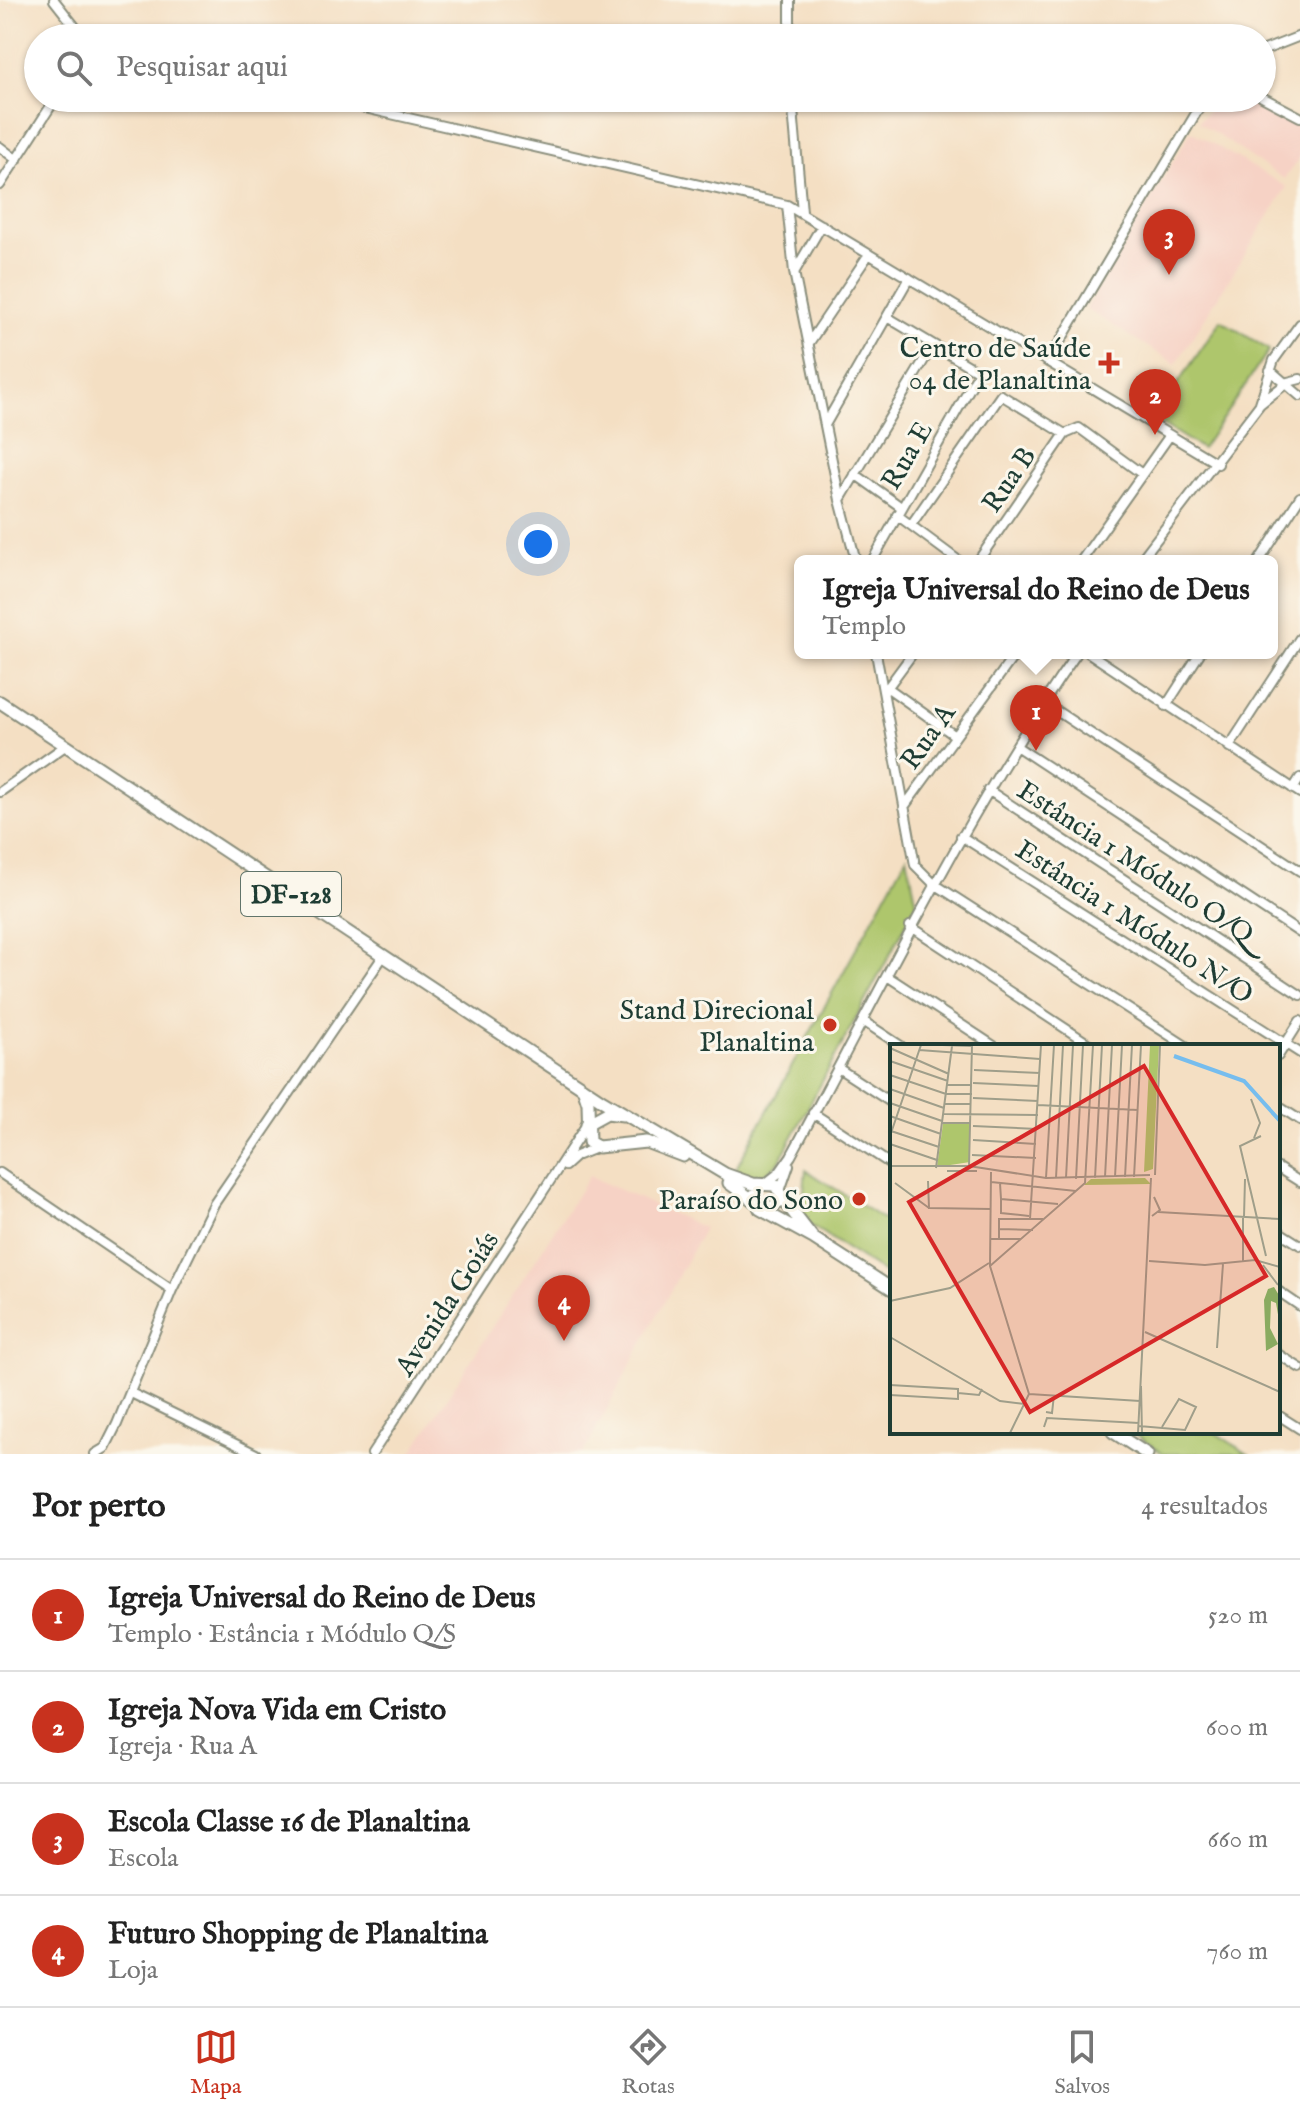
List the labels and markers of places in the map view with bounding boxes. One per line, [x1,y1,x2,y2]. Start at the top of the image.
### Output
pin: 3 [1143,209,1195,275]
place label: Centro de Saúde 04 de Planaltina [900,332,1092,399]
marker: Centro de Saúde 04 de Planaltina [1098,352,1120,374]
pin: 2 [1129,369,1181,435]
pin: 1 [1010,685,1062,751]
place label: Stand Direcional Planaltina [620,994,815,1061]
marker: Stand Direcional Planaltina [821,1016,839,1034]
place label: Paraíso do Sono [658,1184,843,1219]
marker: Paraíso do Sono [850,1190,868,1208]
pin: 4 [538,1275,590,1341]

